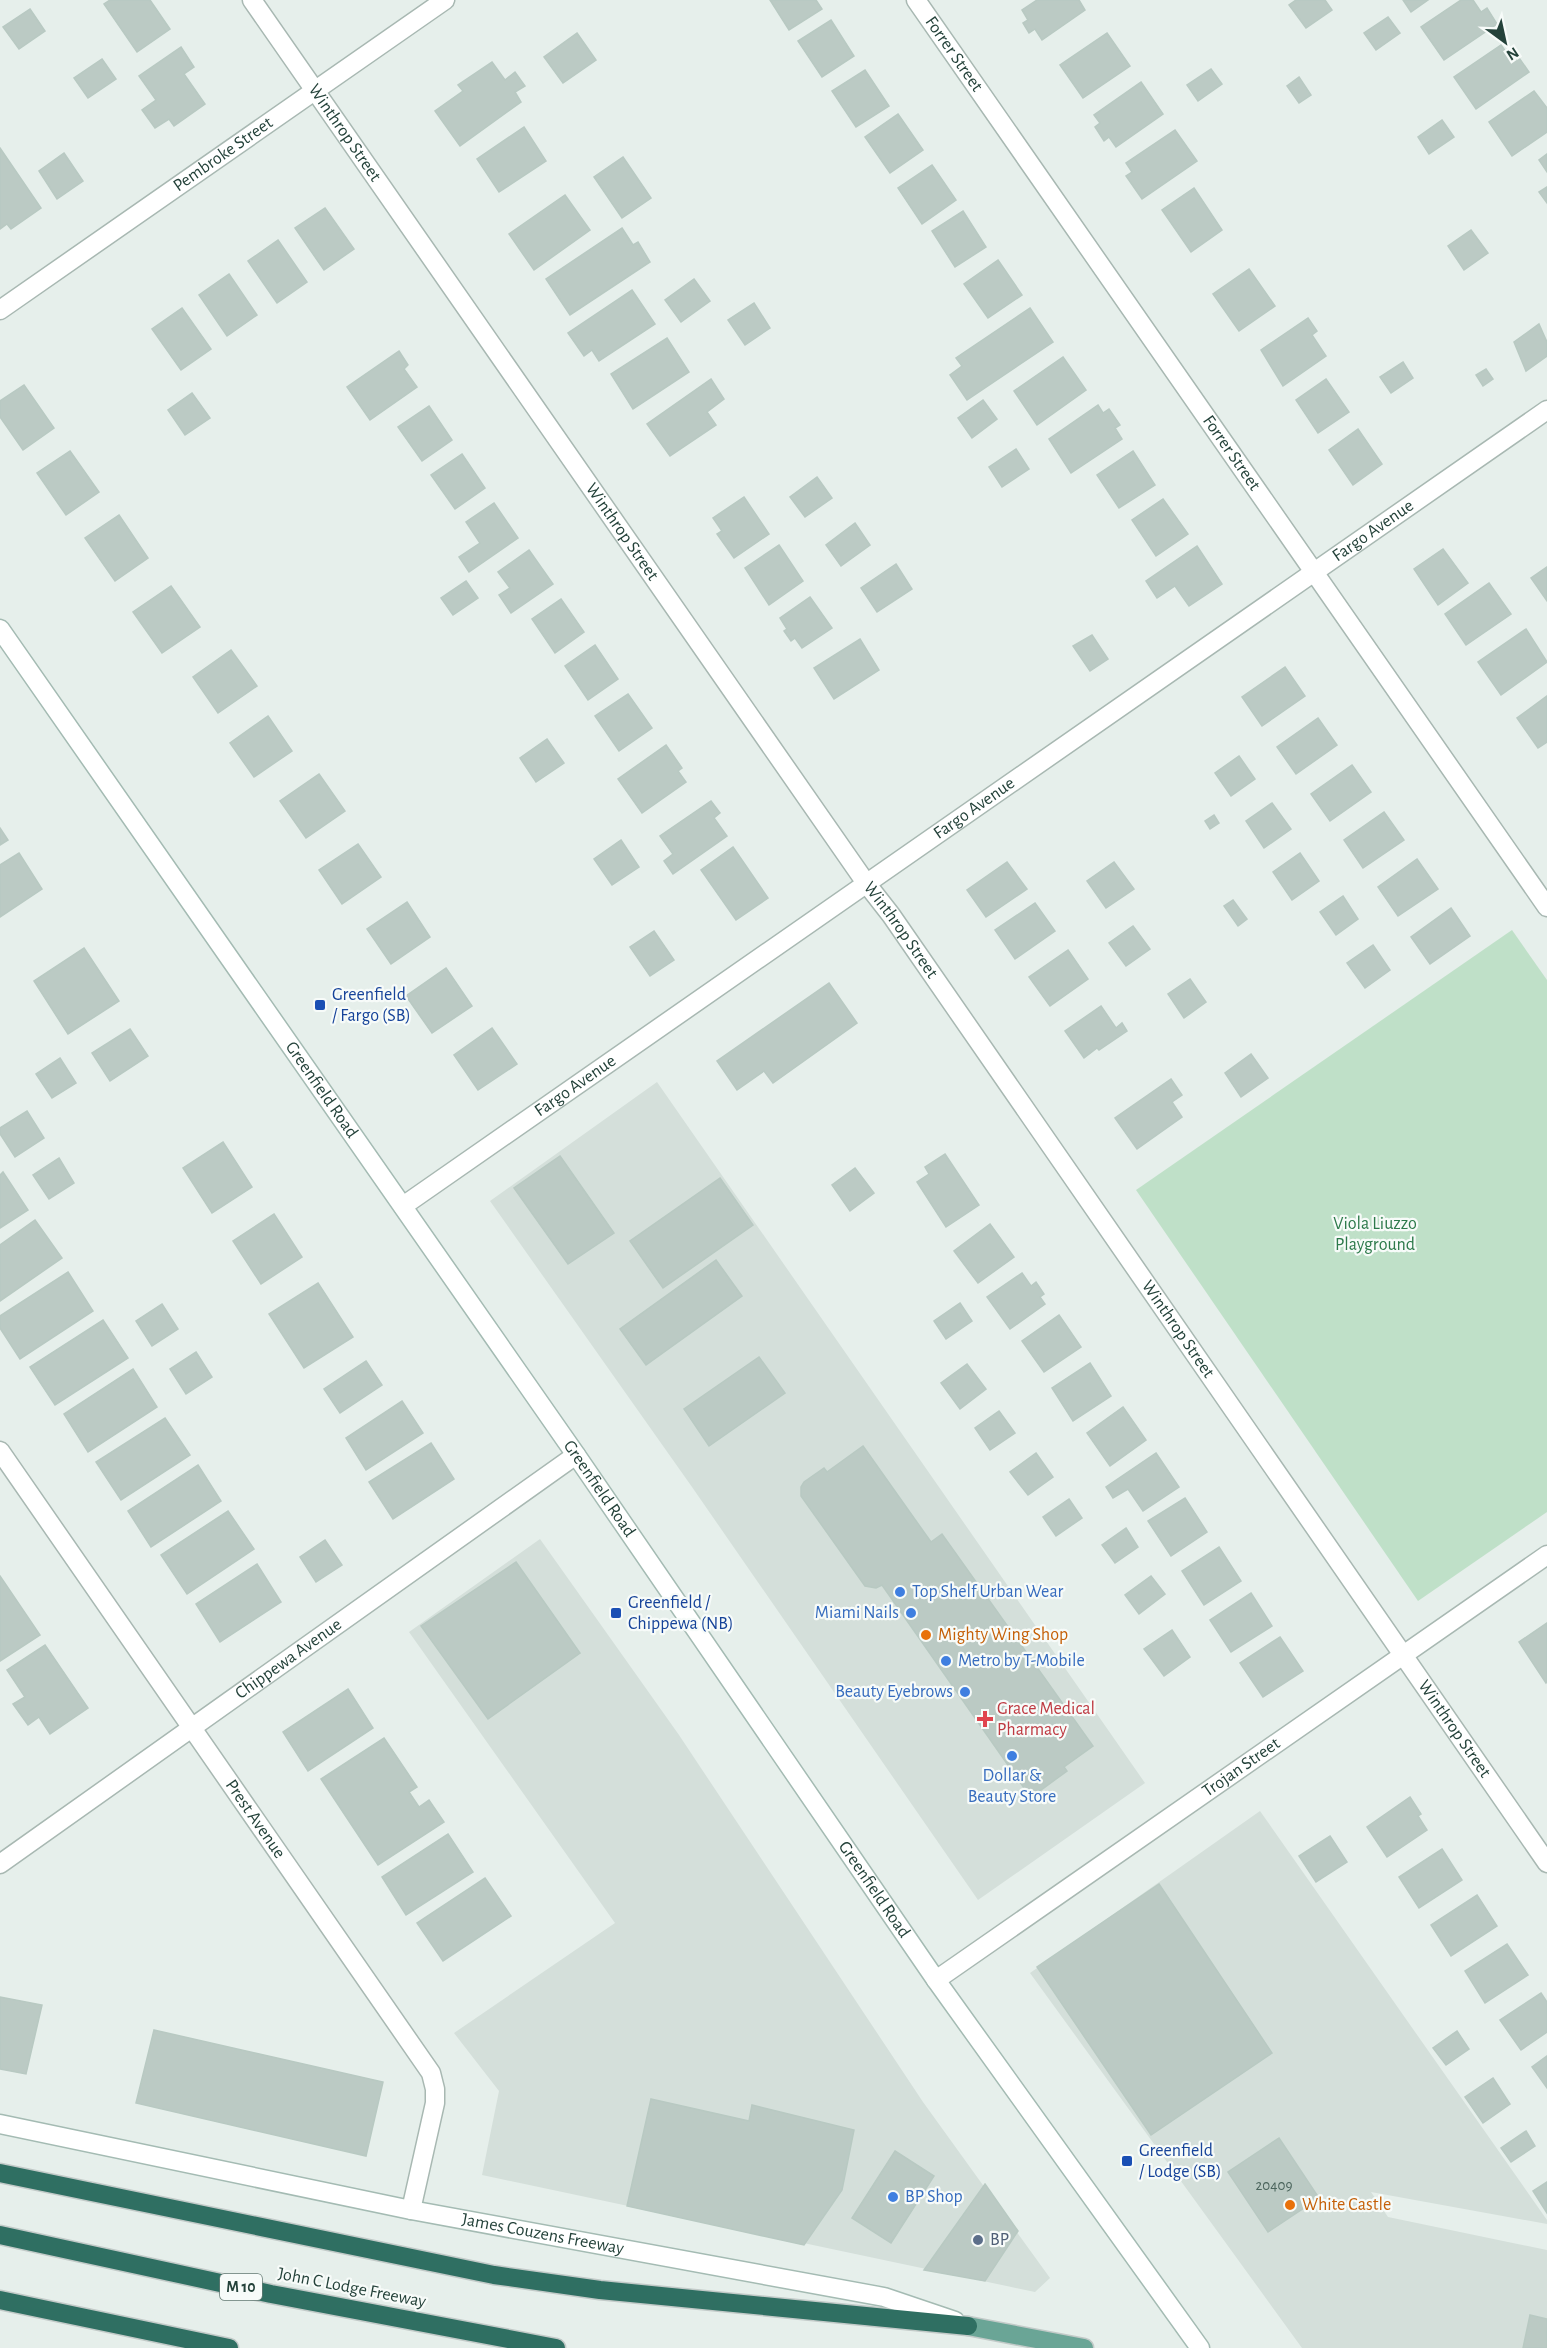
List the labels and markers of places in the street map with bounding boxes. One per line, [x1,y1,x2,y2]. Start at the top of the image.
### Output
place label: Greenfield / Fargo (SB) [332,986,411,1025]
marker: Greenfield / Fargo (SB) [313,998,327,1012]
place label: Top Shelf Urban Wear [912,1583,1064,1601]
marker: Top Shelf Urban Wear [893,1585,907,1599]
place label: Greenfield / Chippewa (NB) [628,1594,733,1633]
place label: Miami Nails [815,1604,899,1622]
marker: Greenfield / Chippewa (NB) [609,1606,623,1620]
marker: Miami Nails [904,1606,918,1620]
place label: Mighty Wing Shop [938,1626,1068,1644]
marker: Mighty Wing Shop [919,1628,933,1642]
place label: Metro by T-Mobile [958,1652,1085,1670]
marker: Metro by T-Mobile [939,1654,953,1668]
place label: Beauty Eyebrows [835,1683,953,1701]
marker: Beauty Eyebrows [958,1685,972,1699]
place label: Grace Medical Pharmacy [997,1700,1095,1739]
marker: Grace Medical Pharmacy [978,1712,992,1726]
marker: Dollar & Beauty Store [1005,1749,1019,1763]
place label: Dollar & Beauty Store [968,1767,1056,1806]
place label: Greenfield / Lodge (SB) [1139,2142,1221,2181]
marker: Greenfield / Lodge (SB) [1120,2154,1134,2168]
place label: BP Shop [905,2188,963,2206]
marker: BP Shop [886,2190,900,2204]
place label: White Castle [1302,2196,1391,2214]
marker: White Castle [1283,2198,1297,2212]
place label: BP [990,2231,1009,2249]
marker: BP [971,2233,985,2247]

